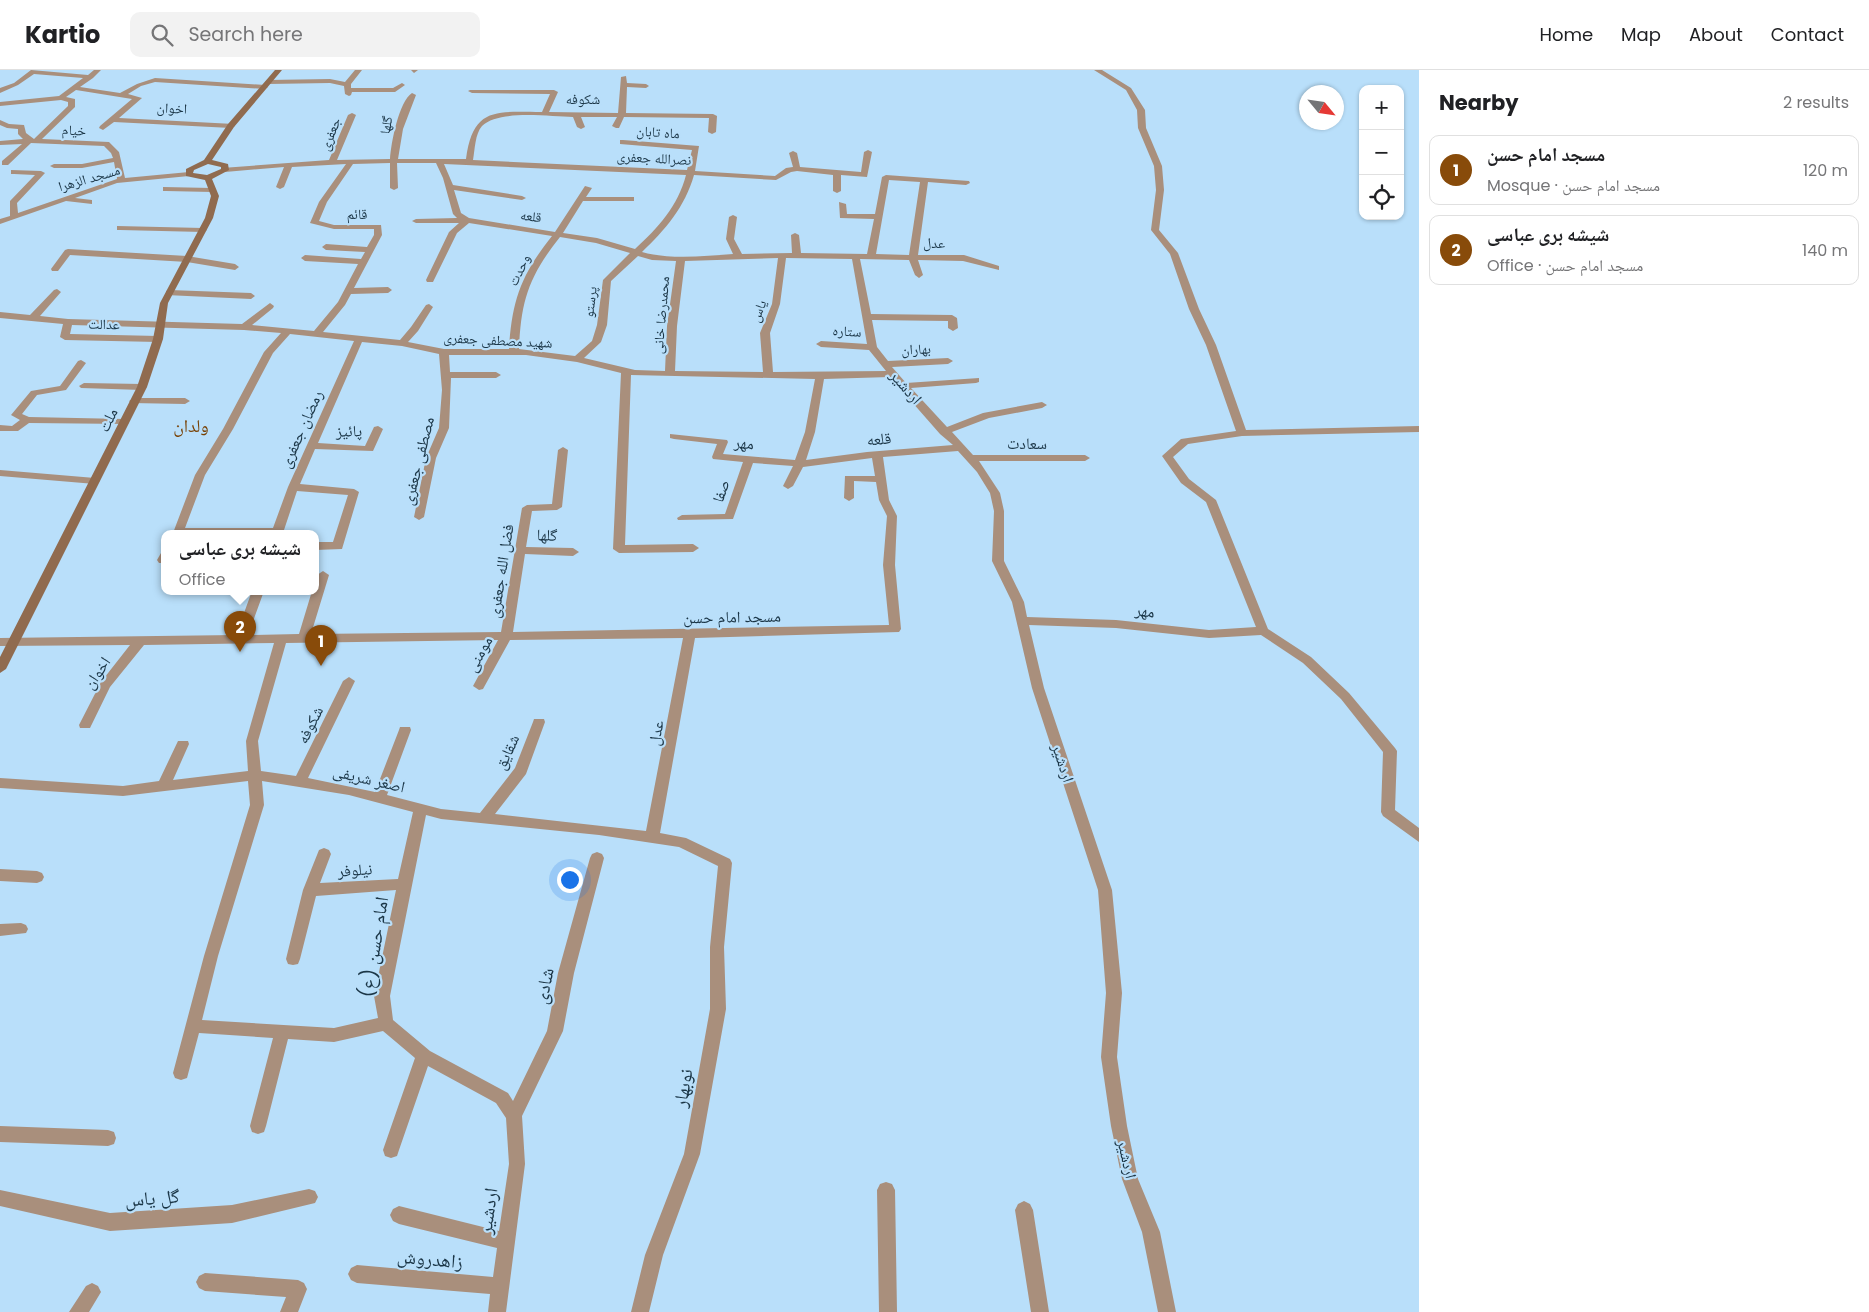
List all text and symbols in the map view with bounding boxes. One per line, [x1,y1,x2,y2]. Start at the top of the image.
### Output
search box [130,12,480,57]
text: Kartio [25,18,100,51]
icon: search [148,21,176,49]
text: Search here [188,21,303,48]
text: Home [1539,22,1593,47]
text: Map [1621,22,1661,47]
text: About [1689,22,1743,47]
text: Contact [1771,22,1844,47]
north arrow [1299,85,1344,130]
map controls [1359,85,1404,220]
button: + [1359,85,1404,130]
text: Nearby [1439,88,1519,117]
street label: شکوفه [566,89,600,109]
text: 2 results [1783,91,1849,114]
street label: اخوان [156,97,188,119]
street label: جعفری [314,114,346,154]
street label: گلها [375,114,397,136]
street label: خیام [61,119,87,141]
street label: ماه تابان [636,121,680,143]
button: − [1359,130,1404,175]
text: مسجد امام حسن [1487,141,1605,168]
street label: نصرالله جعفری [616,146,692,170]
text: 1 [1453,159,1459,182]
text: 120 m [1803,159,1848,182]
street label: مسجد الزهرا [56,160,122,196]
text: Mosque · مسجد امام حسن [1487,174,1660,197]
button: locate [1359,175,1404,220]
street label: قائم [347,204,367,224]
street label: قلعه [519,205,543,227]
text: شیشه بری عباسی [1487,221,1609,248]
street label: عدل [923,233,945,253]
text: 2 [1451,239,1461,262]
text: 140 m [1802,239,1848,262]
street label: وحدت [503,251,535,289]
text: Office · مسجد امام حسن [1487,254,1643,277]
street label: محمدرضا خانی [648,275,674,355]
street label: پرستو [578,285,602,319]
street label: یاس [745,297,771,325]
street label: عدالت [88,314,120,334]
street label: ستاره [832,320,862,342]
street label: شهید مصطفی جعفری [443,327,553,353]
street label: بهاران [901,338,931,360]
street label: اردشیر [884,364,928,409]
street label: رمضان جعفری [274,386,328,472]
street label: ملت [92,404,124,436]
district label: ولدان [173,413,209,438]
street label: مصطفی جعفری [396,414,440,508]
street label: پائیز [335,419,363,443]
street label: قلعه [866,426,892,452]
street label: مهر [732,431,755,455]
street label: سعادت [1007,432,1047,455]
street label: صفا [706,476,736,506]
street label: فضل الله جعفری [482,522,520,620]
street label: گلها [536,523,558,547]
popup [161,530,319,595]
text: شیشه بری عباسی [179,535,301,562]
text: Office [179,568,226,591]
street label: مهر [1133,598,1156,624]
street label: مسجد امام حسن [683,605,781,629]
pin: 2 [224,611,256,652]
pin: 1 [305,625,337,666]
street label: مومنی [460,632,498,676]
street label: اخوان [78,652,116,694]
street label: شکوفه [291,702,329,748]
street label: عدل [642,718,670,748]
street label: شقایق [489,731,525,773]
street label: اردشیر [1046,740,1080,785]
street label: اصغر شریفی [331,760,407,798]
street label: نیلوفر [336,857,373,883]
your location [557,867,583,893]
street label: امام حسن (ع) [353,895,395,999]
street label: شادی [527,965,561,1007]
street label: نوبهار [666,1067,700,1110]
street label: اردشیر [1111,1136,1143,1181]
street label: گل یاس [124,1183,180,1213]
street label: اردشیر [471,1186,505,1237]
street label: زاهدروش [396,1243,464,1275]

